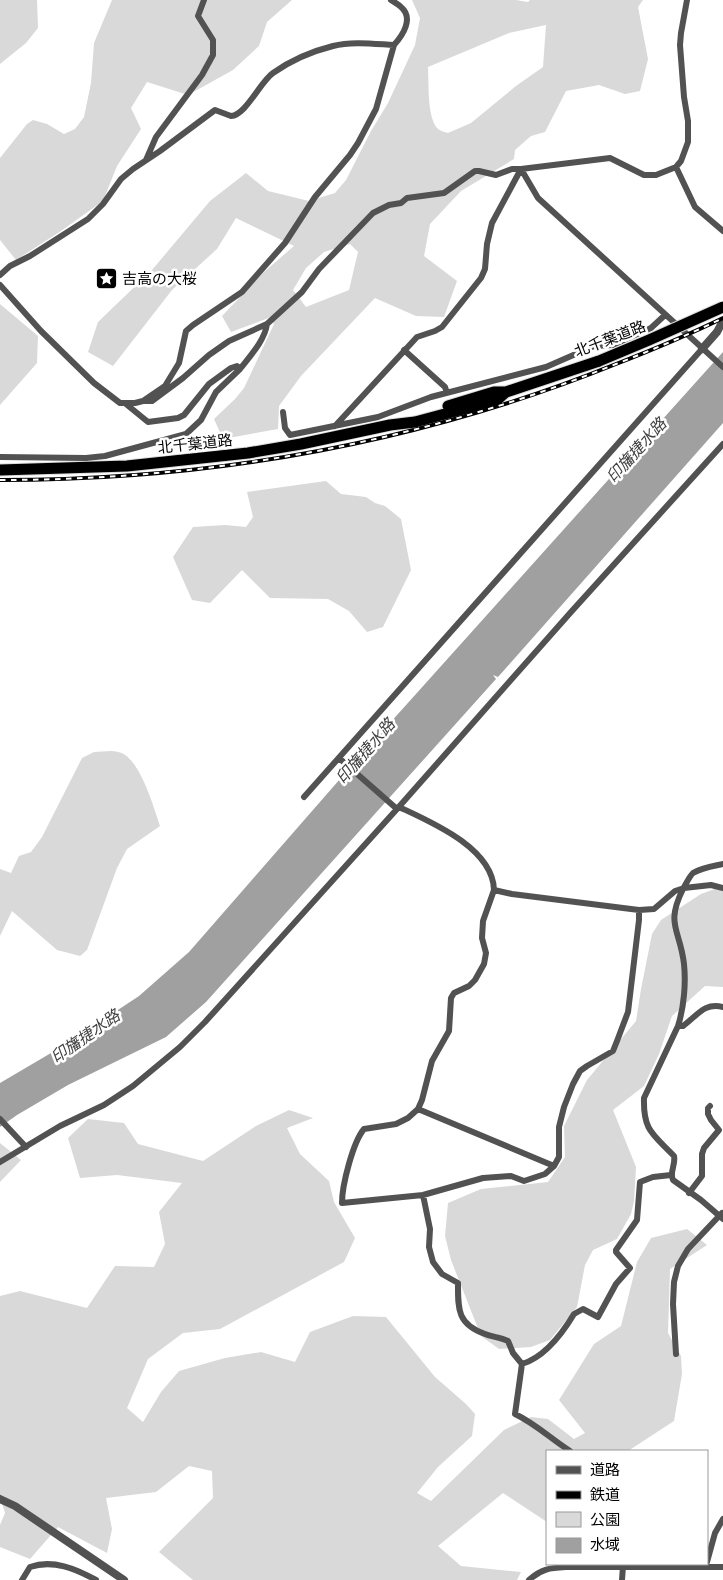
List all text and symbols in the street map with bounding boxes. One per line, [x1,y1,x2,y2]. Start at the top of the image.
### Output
place icon: 吉高の大桜 [94,267,118,291]
place label: 吉高の大桜 [122,269,197,288]
street label: 北千葉道路 [571,316,648,361]
water label: 印旛捷水路 [602,412,672,487]
street label: 北千葉道路 [157,430,233,457]
water label: 印旛捷水路 [331,713,401,788]
water label: 印旛捷水路 [46,1004,126,1068]
legend [546,1450,708,1565]
text: 道路 [590,1460,620,1479]
text: 鉄道 [590,1485,620,1504]
text: 公園 [590,1510,620,1529]
text: 水域 [590,1535,620,1554]

